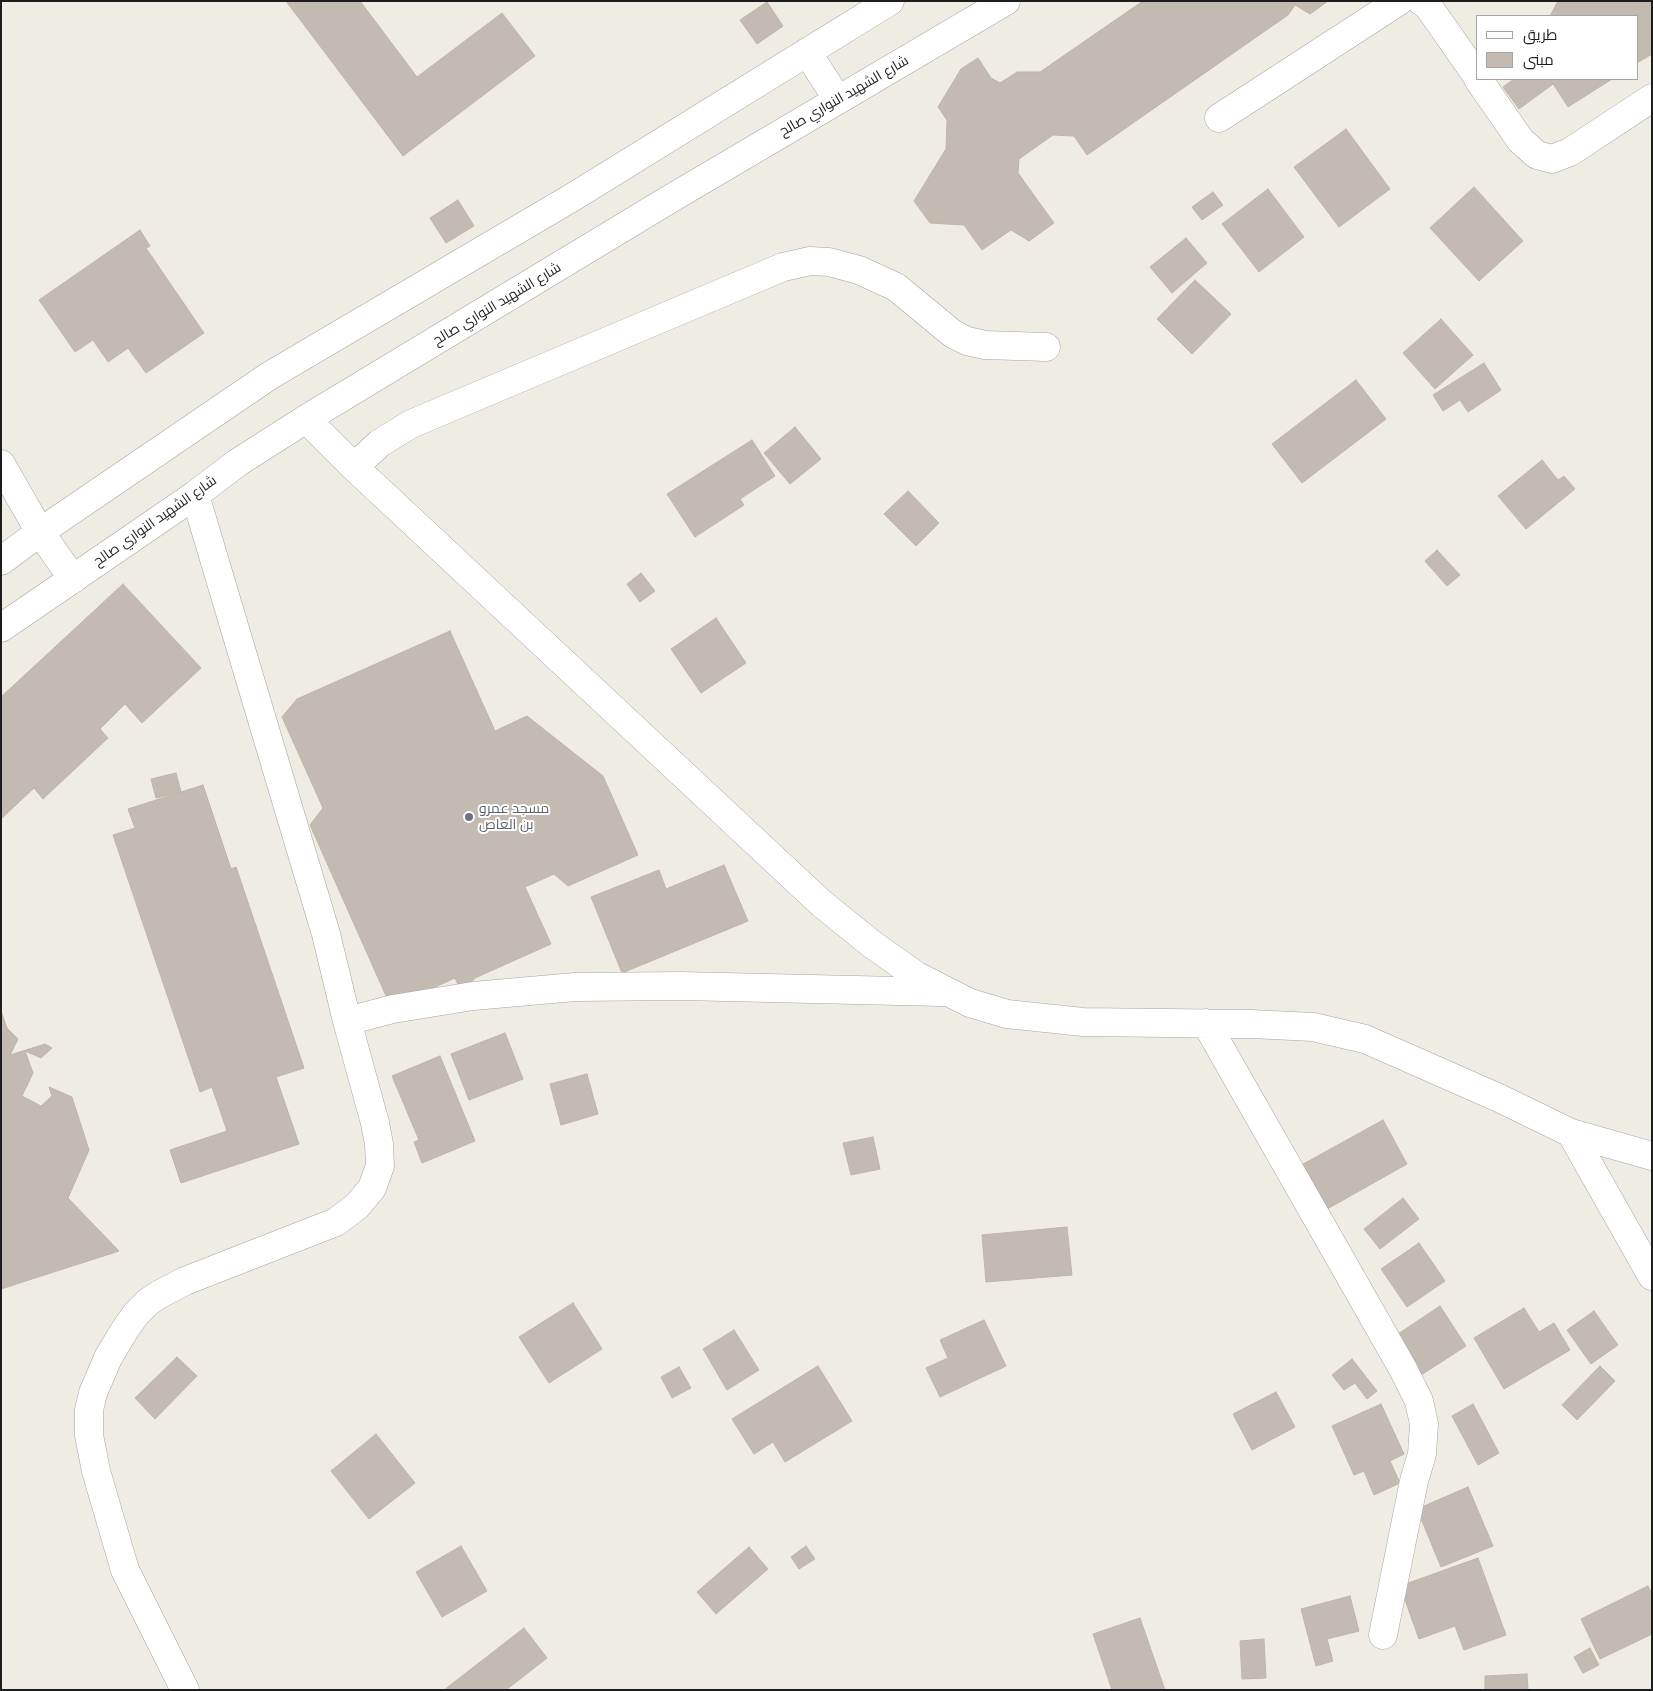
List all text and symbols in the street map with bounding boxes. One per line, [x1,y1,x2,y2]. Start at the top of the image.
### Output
legend [1476,15,1638,80]
text: طريق [1523,25,1557,44]
text: مبنى [1523,50,1554,69]
street label: شارع الشهيد النواري صالح [776,52,912,140]
street label: شارع الشهيد النواري صالح [430,259,564,349]
street label: شارع الشهيد النواري صالح [90,472,220,570]
place label: مسجد عمرو بن العاص [479,801,549,834]
marker: مسجد عمرو بن العاص [463,811,475,823]

